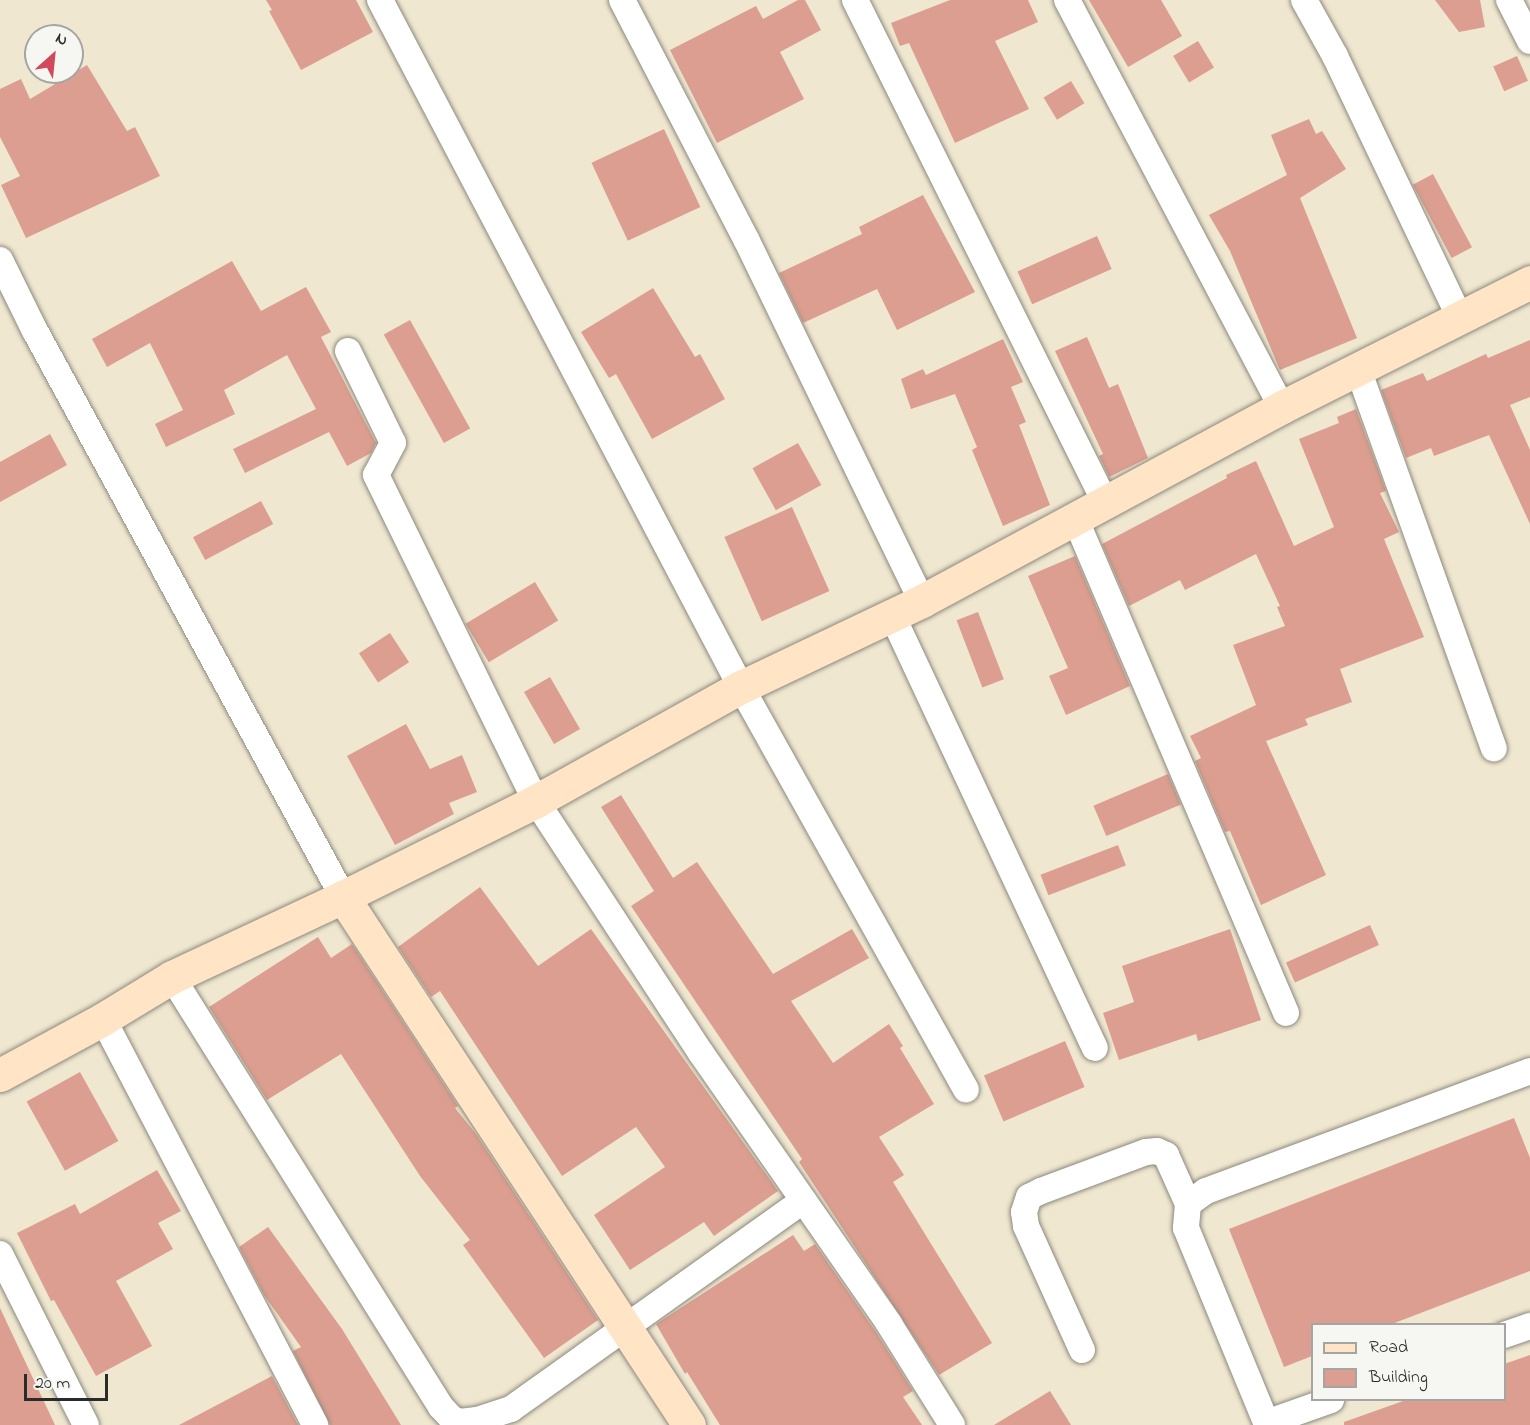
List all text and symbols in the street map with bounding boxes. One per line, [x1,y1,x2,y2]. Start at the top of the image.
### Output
north arrow [24,24,84,84]
text: N [51,27,72,53]
legend [1311,1323,1506,1401]
text: Road [1369,1335,1408,1361]
scale bar [27,1362,111,1400]
text: Building [1369,1365,1428,1391]
text: 20 m [35,1371,70,1397]

